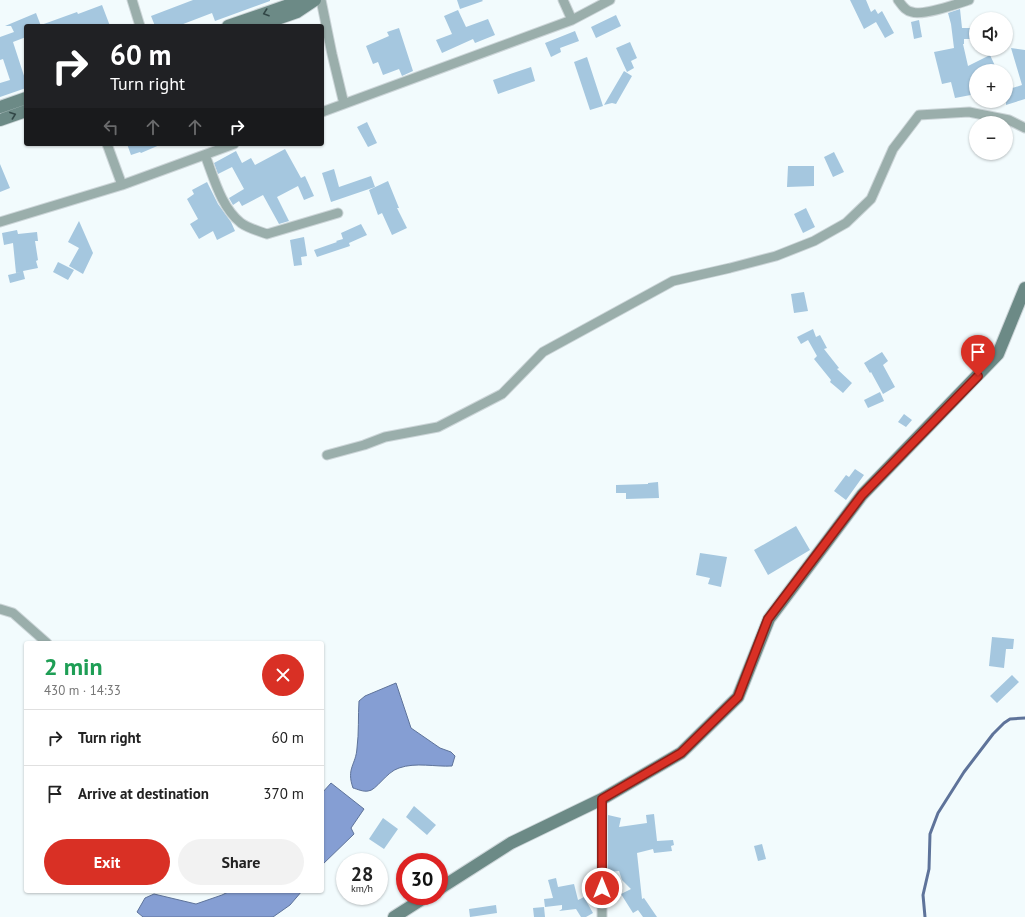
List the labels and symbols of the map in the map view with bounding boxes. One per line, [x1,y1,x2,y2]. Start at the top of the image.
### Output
one-way arrow [262,8,269,16]
one-way arrow [9,112,16,120]
pin [961,335,995,376]
speed limit sign: 30 [396,853,448,905]
position arrow [581,867,623,909]

